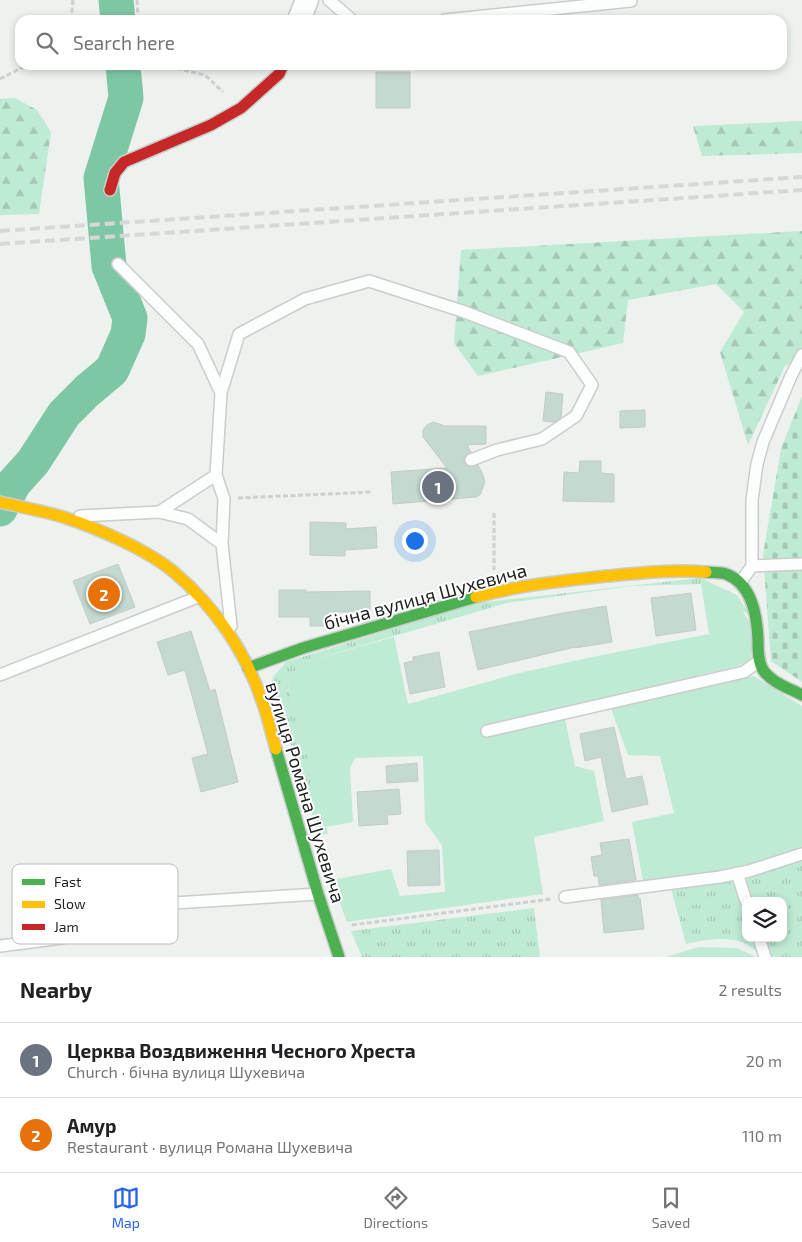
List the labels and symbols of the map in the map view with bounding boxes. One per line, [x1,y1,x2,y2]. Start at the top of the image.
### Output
pin: 1 [422,468,454,506]
your location [402,528,428,554]
street label: бічна вулиця Шухевича [321,558,529,635]
pin: 2 [88,575,120,613]
street label: вулиця Романа Шухевича [260,679,351,906]
legend [12,864,178,944]
text: Fast [54,873,81,890]
text: Slow [54,895,86,912]
text: Jam [54,918,79,935]

